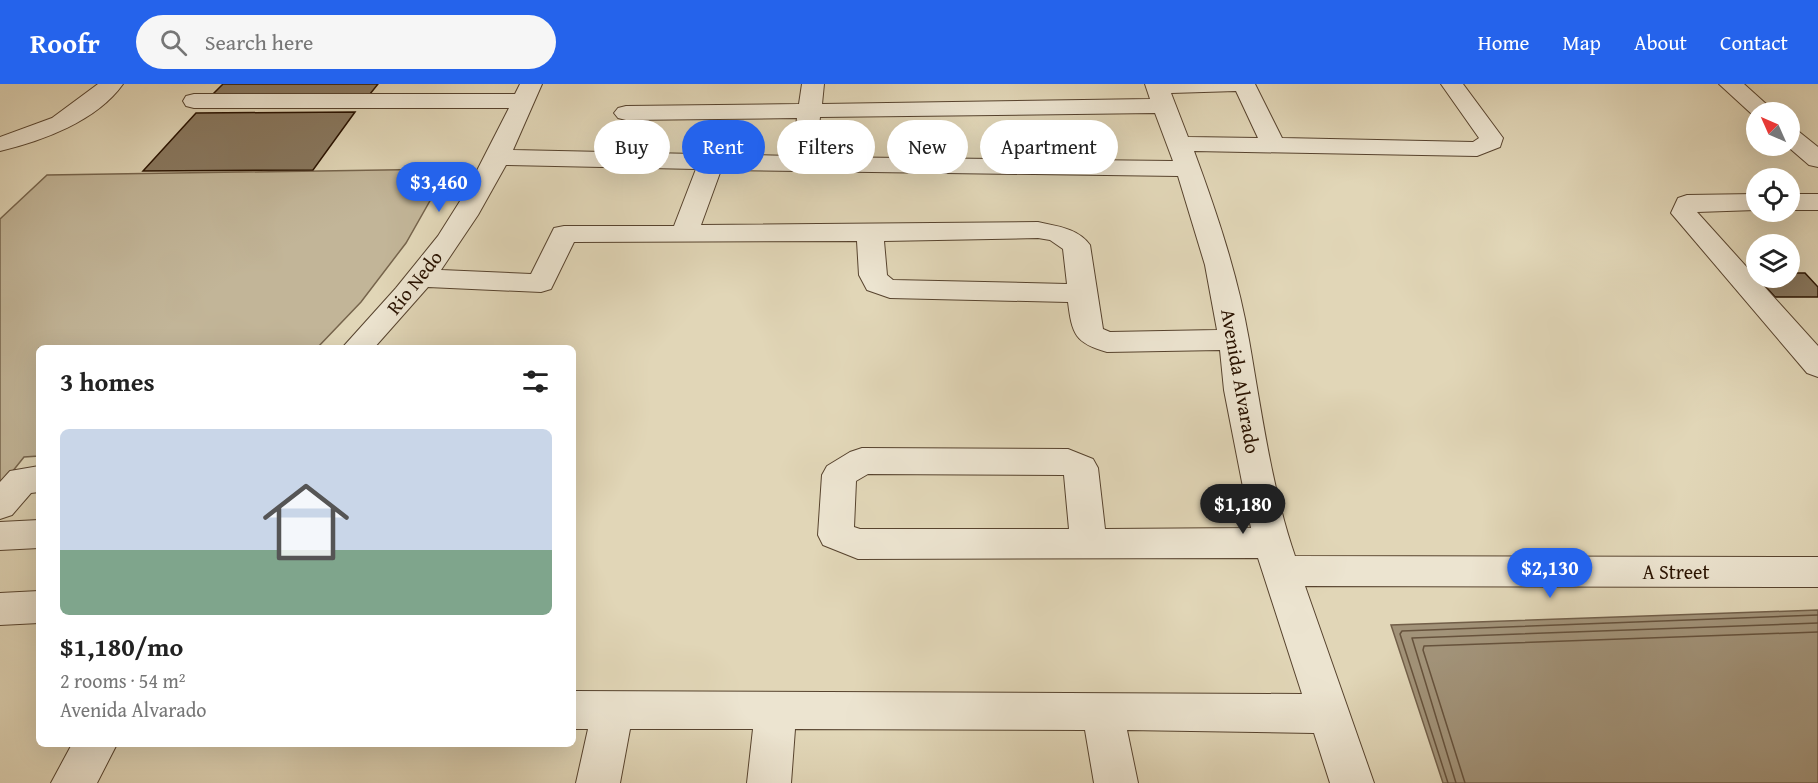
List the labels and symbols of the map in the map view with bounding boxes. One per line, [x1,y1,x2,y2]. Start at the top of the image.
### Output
north arrow [1746,102,1800,156]
pin: $3,460 [390,162,488,213]
street label: Rio Nedo [379,244,449,320]
street label: Avenida Alvarado [1214,306,1268,456]
pin: $1,180 [1194,484,1292,535]
pin: $2,130 [1501,548,1599,599]
street label: A Street [1642,557,1710,586]

